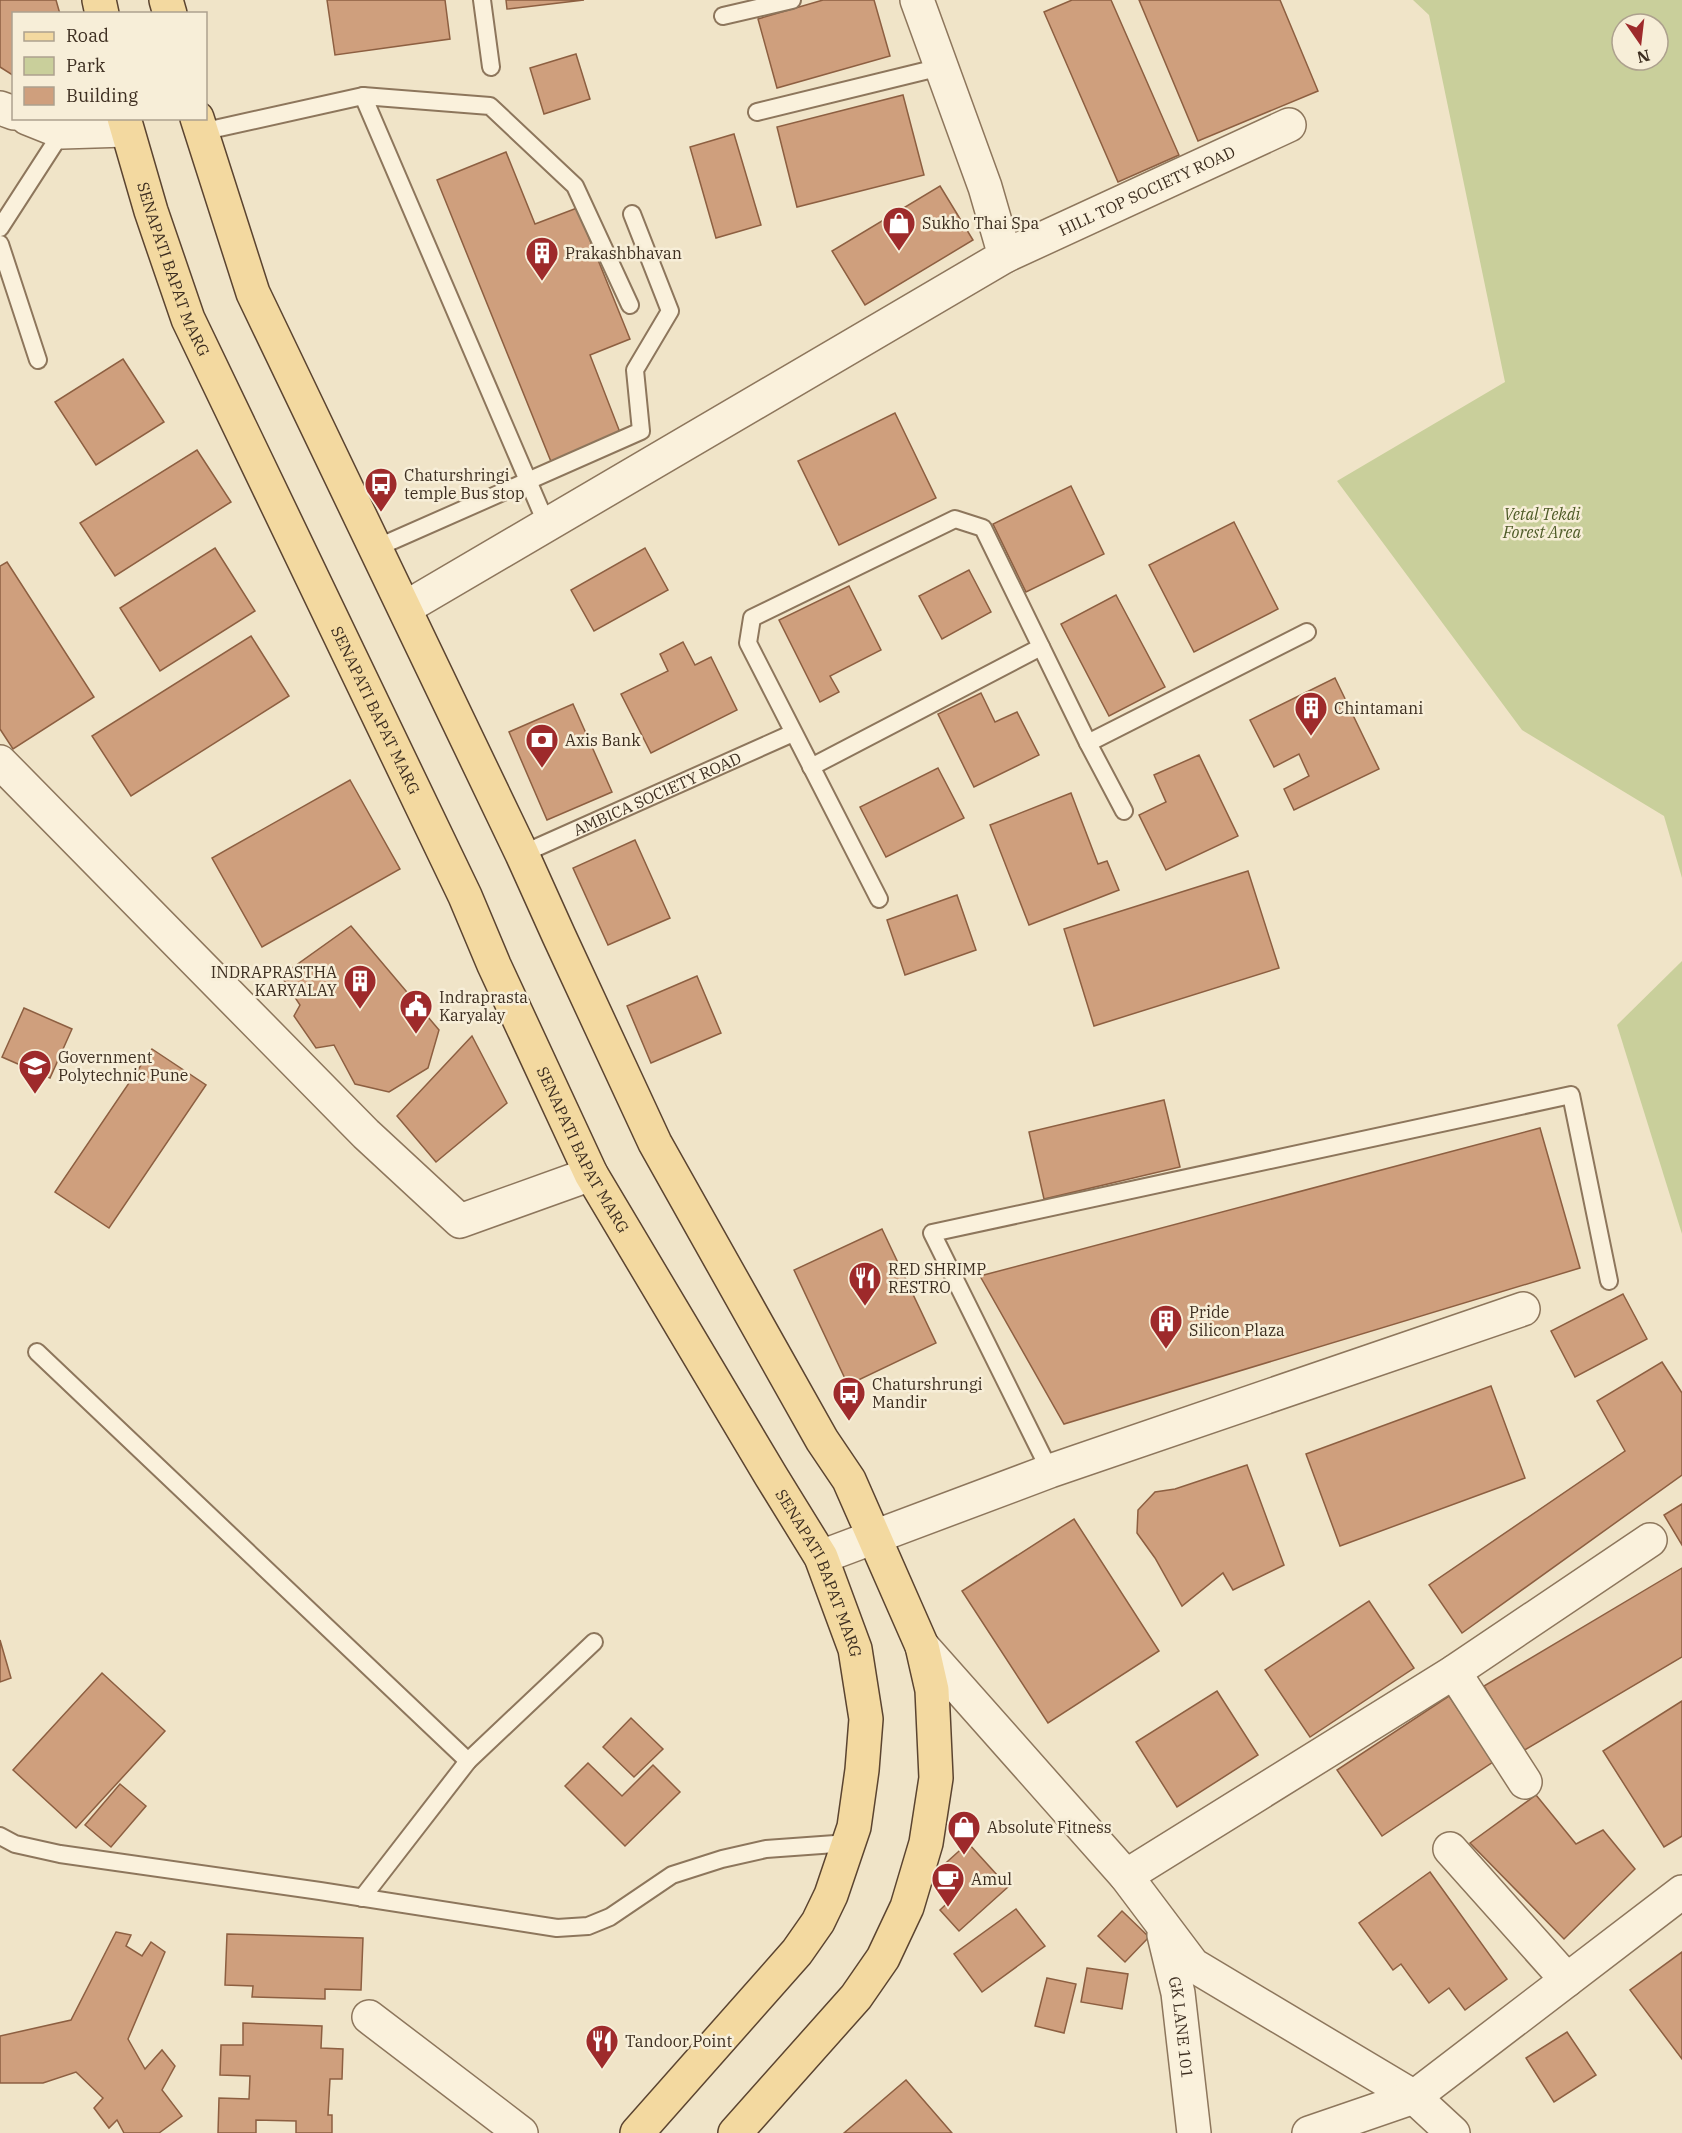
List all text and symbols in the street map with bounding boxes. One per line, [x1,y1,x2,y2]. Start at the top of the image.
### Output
legend [12,12,207,120]
north arrow [1610,12,1670,72]
text: Road [66,24,109,47]
text: N [1635,45,1652,68]
text: Park [66,54,106,77]
text: Building [66,84,138,107]
street label: HILL TOP SOCIETY ROAD [1055,141,1238,240]
street label: SENAPATI BAPAT MARG [133,180,214,359]
shop icon: Sukho Thai Spa [881,205,917,252]
place label: Sukho Thai Spa [922,213,1040,233]
building icon: Prakashbhavan [524,235,560,282]
place label: Prakashbhavan [565,243,682,263]
place label: Chaturshringi temple Bus stop [404,465,525,503]
bus stop icon: Chaturshringi temple Bus stop [363,466,399,513]
park label: Vetal Tekdi Forest Area [1502,504,1581,542]
street label: SENAPATI BAPAT MARG [327,623,425,798]
building icon: Chintamani [1293,690,1329,737]
place label: Chintamani [1334,698,1423,718]
bank icon: Axis Bank [524,722,560,769]
place label: Axis Bank [565,730,641,750]
street label: AMBICA SOCIETY ROAD [570,747,744,840]
place label: INDRAPRASTHA KARYALAY [211,962,337,1000]
building icon: INDRAPRASTHA KARYALAY [342,963,378,1010]
place label: Indraprasta Karyalay [439,987,528,1025]
public building icon: Indraprasta Karyalay [398,988,434,1035]
place label: Government Polytechnic Pune [58,1047,188,1085]
school or university icon: Government Polytechnic Pune [17,1048,53,1095]
street label: SENAPATI BAPAT MARG [533,1063,634,1236]
place label: RED SHRIMP RESTRO [888,1259,986,1297]
restaurant icon: RED SHRIMP RESTRO [847,1260,883,1307]
place label: Pride Silicon Plaza [1189,1302,1285,1340]
building icon: Pride Silicon Plaza [1148,1303,1184,1350]
place label: Chaturshrungi Mandir [872,1374,983,1412]
bus stop icon: Chaturshrungi Mandir [831,1375,867,1422]
street label: SENAPATI BAPAT MARG [771,1485,866,1658]
shop icon: Absolute Fitness [946,1809,982,1856]
place label: Absolute Fitness [987,1817,1112,1837]
cafe icon: Amul [930,1861,966,1908]
place label: Amul [971,1869,1012,1889]
street label: GK LANE 101 [1164,1974,1198,2079]
restaurant icon: Tandoor Point [584,2023,620,2070]
place label: Tandoor Point [625,2031,732,2051]

